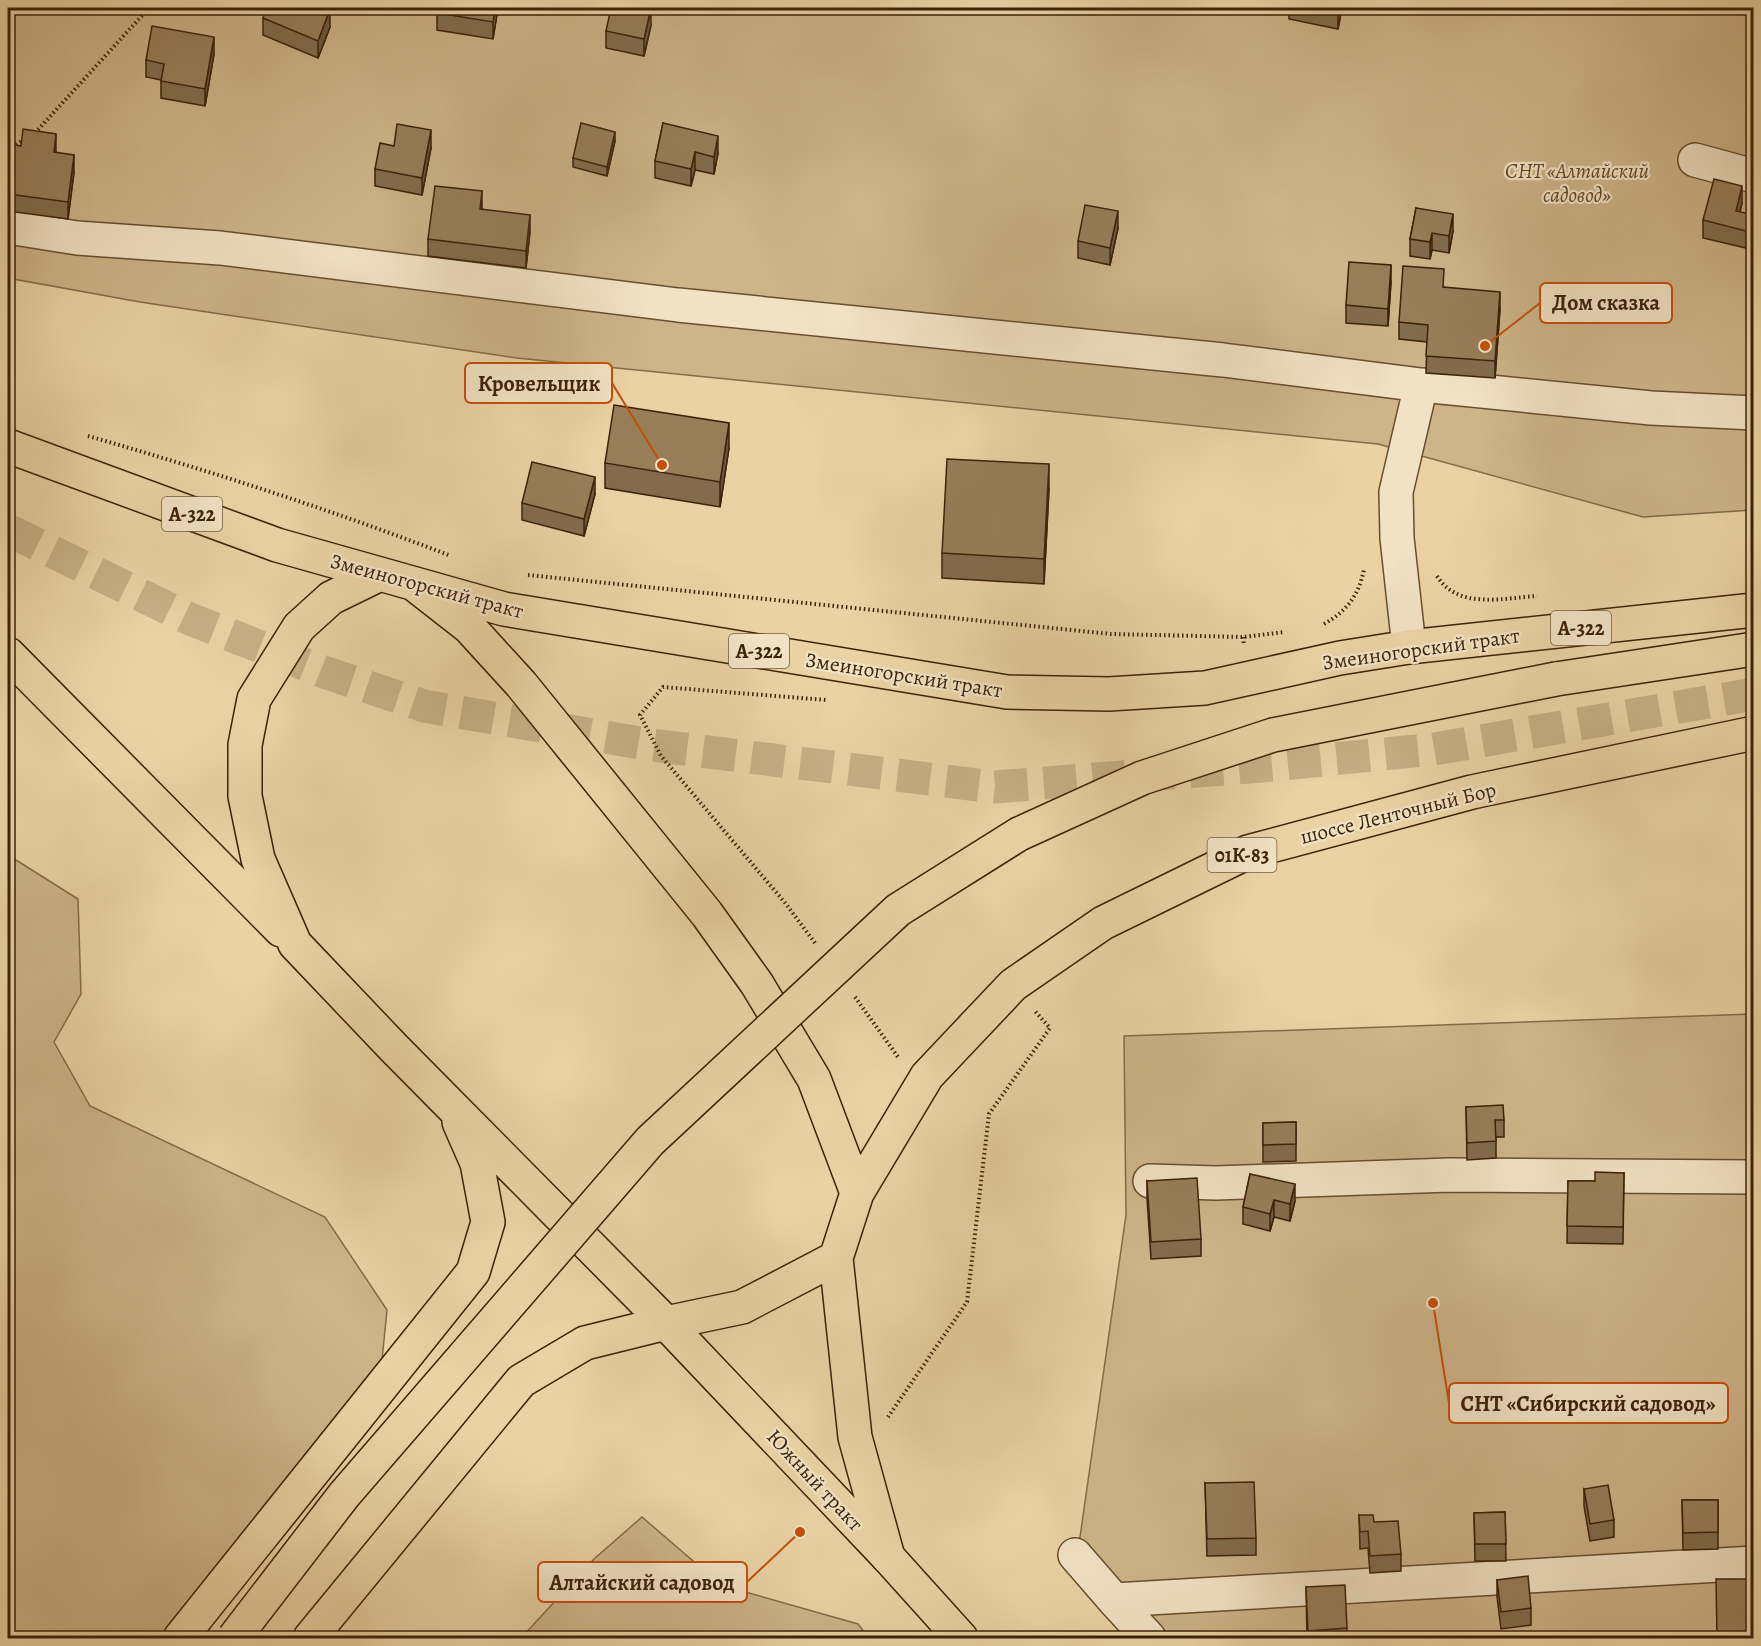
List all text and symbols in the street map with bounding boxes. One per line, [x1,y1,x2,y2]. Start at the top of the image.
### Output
park label: СНТ «Алтайский садовод» [1505,157,1649,209]
callout: Дом сказка [1540,283,1672,323]
text: Дом сказка [1552,288,1660,318]
callout: Кровельщик [465,363,612,403]
text: Кровельщик [478,369,600,399]
road number: А-322 [162,497,222,531]
street label: Змеиногорский тракт [327,547,527,625]
road number: А-322 [1551,611,1611,645]
street label: Змеиногорский тракт [1320,621,1522,677]
road number: А-322 [729,634,789,668]
street label: Змеиногорский тракт [803,646,1005,704]
street label: шоссе Ленточный Бор [1297,775,1499,851]
road number: 01К-83 [1208,838,1276,872]
callout: СНТ «Сибирский садовод» [1449,1383,1728,1423]
text: СНТ «Сибирский садовод» [1460,1389,1716,1419]
street label: Южный тракт [761,1423,869,1537]
callout: Алтайский садовод [538,1562,747,1602]
text: Алтайский садовод [548,1568,735,1598]

